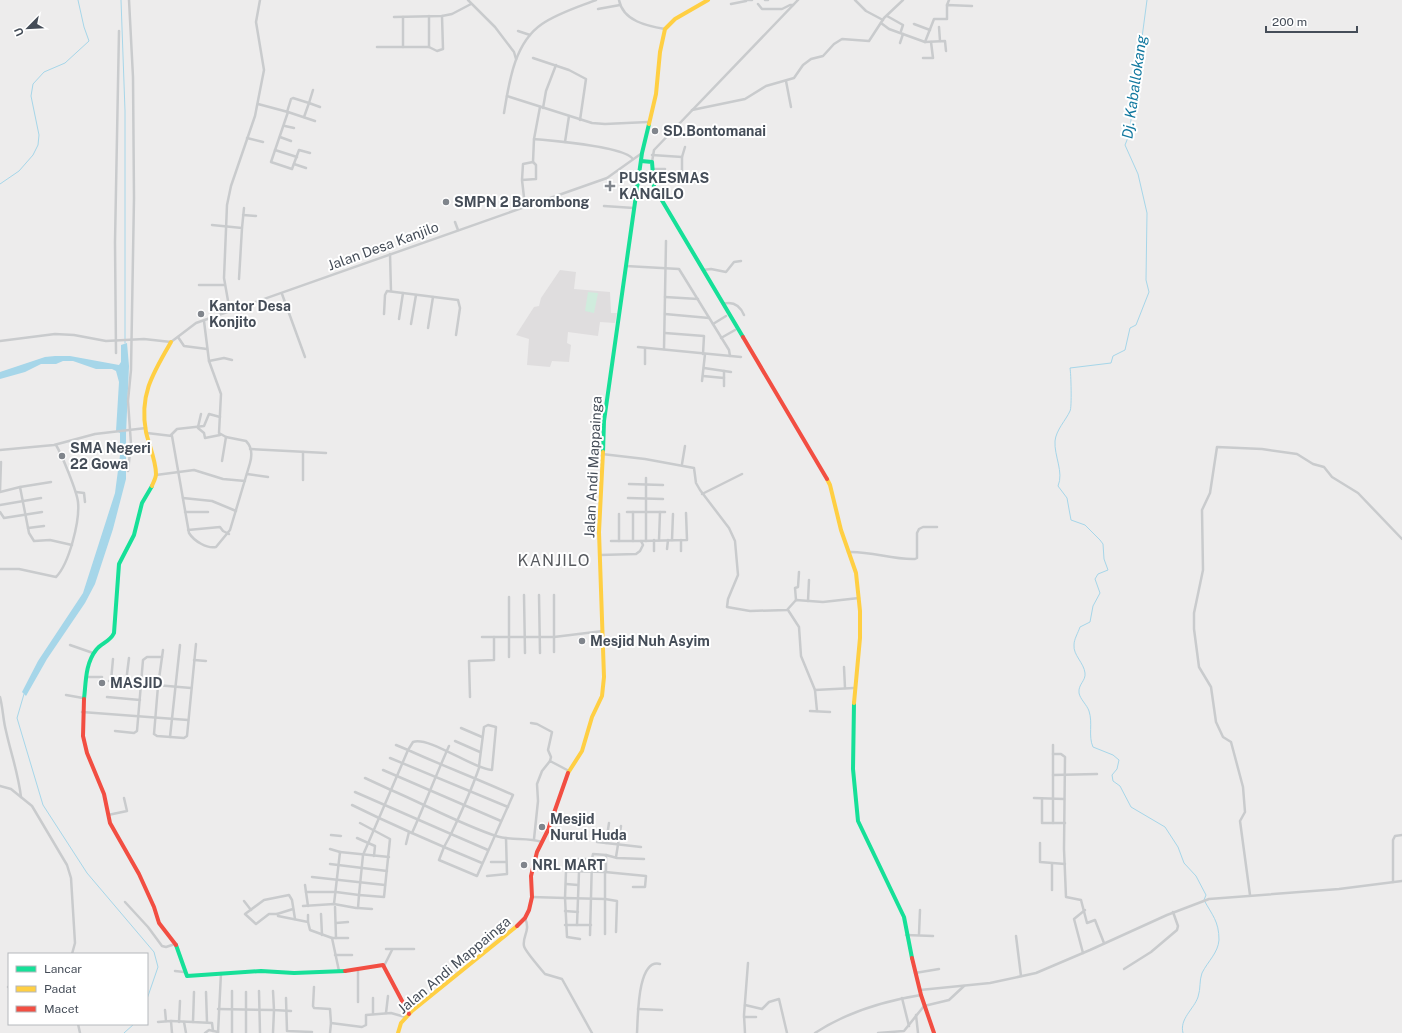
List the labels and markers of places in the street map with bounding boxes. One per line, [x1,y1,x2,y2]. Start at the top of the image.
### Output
place label: SD.Bontomanai [663,123,766,139]
marker: SD.Bontomanai [650,126,660,136]
place label: PUSKESMAS KANGILO [619,170,709,202]
marker: PUSKESMAS KANGILO [604,180,616,192]
place label: SMPN 2 Barombong [454,194,590,210]
marker: SMPN 2 Barombong [441,197,451,207]
place label: Kantor Desa Konjito [209,298,291,330]
marker: Kantor Desa Konjito [196,309,206,319]
place label: SMA Negeri 22 Gowa [70,440,151,472]
marker: SMA Negeri 22 Gowa [57,451,67,461]
place label: Mesjid Nuh Asyim [590,633,710,649]
marker: Mesjid Nuh Asyim [577,636,587,646]
place label: MASJID [110,675,163,691]
marker: MASJID [97,678,107,688]
place label: Mesjid Nurul Huda [550,811,627,843]
marker: Mesjid Nurul Huda [537,822,547,832]
place label: NRL MART [532,857,606,873]
marker: NRL MART [519,860,529,870]

